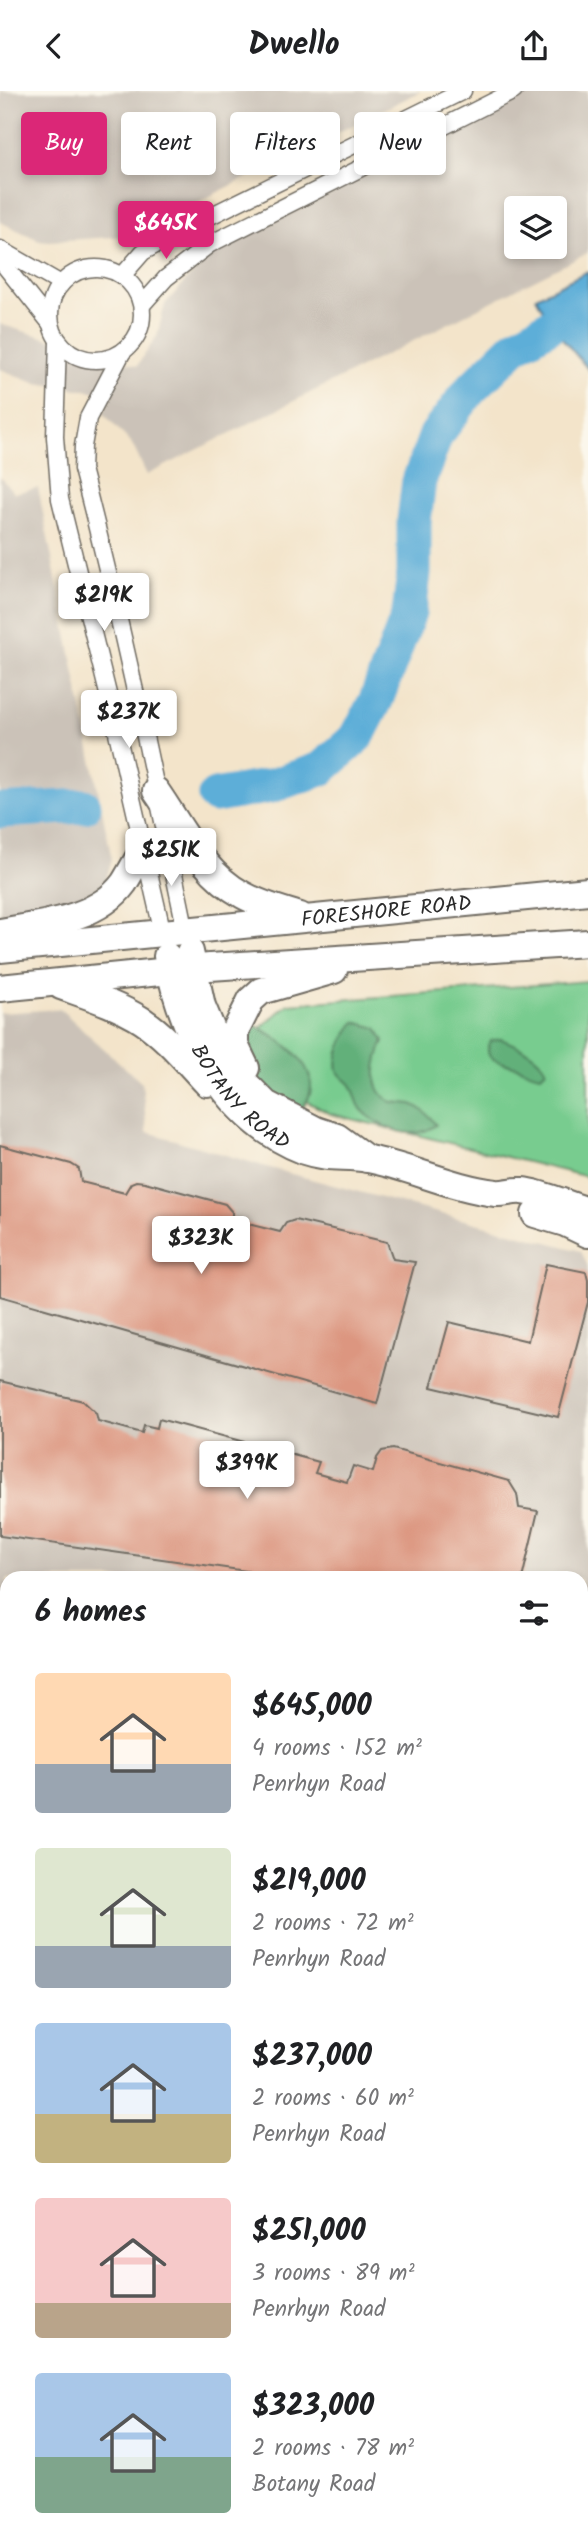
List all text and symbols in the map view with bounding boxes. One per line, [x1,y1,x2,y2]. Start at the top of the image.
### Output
text: Dwello [248,20,340,71]
icon: back [35,27,73,65]
icon: share [515,27,553,65]
chip: Buy [21,112,107,175]
chip: Rent [121,112,216,175]
chip: Filters [230,112,340,175]
chip: New [354,112,446,175]
map controls [504,196,567,259]
button: layers [504,196,567,259]
pin: $645K [117,201,215,261]
text: $645K [134,206,198,242]
pin: $219K [55,573,153,633]
text: $219K [74,578,134,614]
pin: $237K [80,691,178,750]
text: $237K [97,695,161,731]
pin: $251K [122,829,220,888]
text: $251K [141,833,201,869]
street label: FORESHORE ROAD [300,888,473,937]
street label: BOTANY ROAD [181,1039,296,1160]
pin: $323K [152,1217,250,1276]
text: $323K [168,1221,234,1257]
pin: $399K [198,1441,296,1501]
text: $399K [215,1446,279,1482]
text: 6 homes [35,1589,147,1637]
icon: filters [515,1594,553,1632]
text: $645,000 [252,1683,372,1731]
icon: home [91,1701,175,1785]
text: 4 rooms · 152 m² [252,1731,422,1767]
text: Penrhyn Road [252,1767,385,1803]
text: $219,000 [252,1858,366,1906]
icon: home [91,1876,175,1960]
text: 2 rooms · 72 m² [252,1906,414,1942]
text: Penrhyn Road [252,1942,385,1978]
text: $237,000 [252,2033,372,2081]
icon: home [91,2051,175,2135]
text: 2 rooms · 60 m² [252,2081,414,2117]
text: Penrhyn Road [252,2117,385,2153]
text: $251,000 [252,2208,366,2256]
icon: home [91,2226,175,2310]
text: 3 rooms · 89 m² [252,2256,415,2292]
text: Penrhyn Road [252,2292,385,2328]
text: $323,000 [252,2383,374,2431]
icon: home [91,2401,175,2485]
text: 2 rooms · 78 m² [252,2431,414,2467]
text: Botany Road [252,2467,375,2503]

